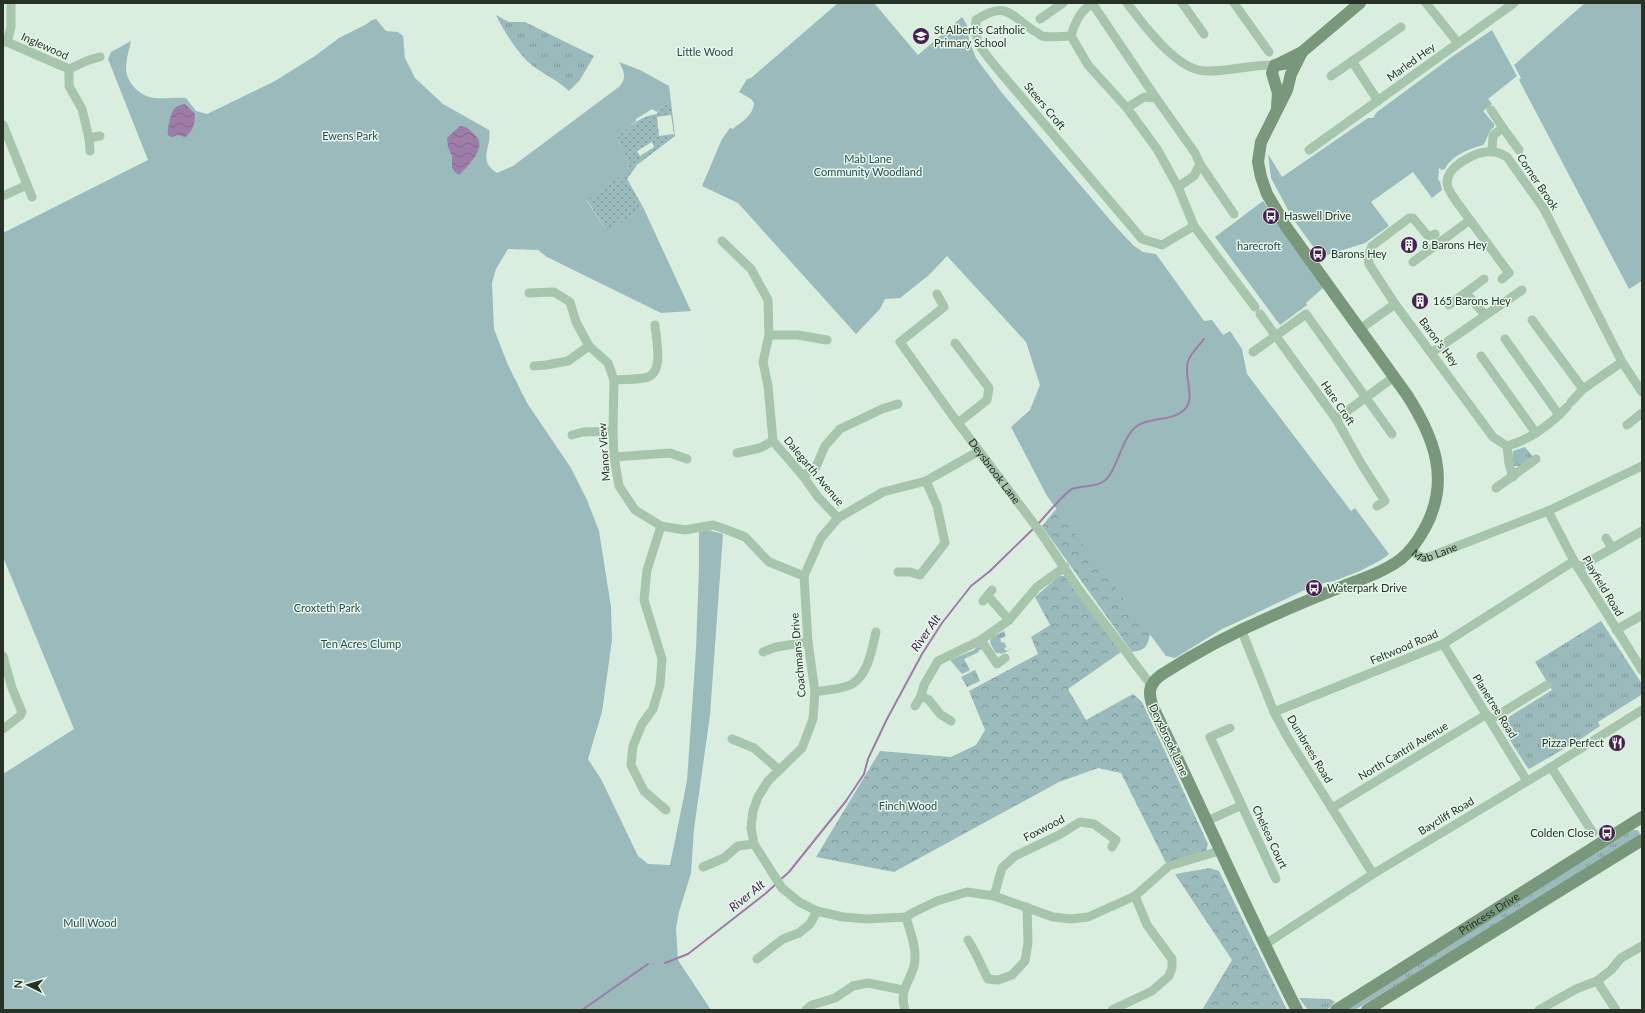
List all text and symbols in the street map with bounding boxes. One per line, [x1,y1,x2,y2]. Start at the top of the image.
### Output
place label: St Albert's Catholic Primary School [934,23,1025,49]
school or university icon: St Albert's Catholic Primary School [911,26,931,46]
street label: Inglewood [20,29,71,62]
street label: Marled Hey [1384,40,1438,83]
park label: Little Wood [677,45,733,58]
street label: Steers Croft [1022,79,1069,132]
park label: Ewens Park [322,129,378,142]
street label: Corner Brook [1515,151,1562,213]
park label: Mab Lane Community Woodland [814,152,922,178]
bus stop icon: Haswell Drive [1261,206,1281,226]
place label: Haswell Drive [1284,209,1351,222]
building icon: 8 Barons Hey [1399,235,1419,255]
place label: 8 Barons Hey [1422,238,1487,251]
park label: harecroft [1237,239,1281,252]
bus stop icon: Barons Hey [1308,244,1328,264]
place label: Barons Hey [1331,247,1387,260]
building icon: 165 Barons Hey [1410,291,1430,311]
place label: 165 Barons Hey [1433,294,1511,307]
street label: Baron's Hey [1417,315,1462,369]
street label: Hare Croft [1319,378,1358,428]
street label: Manor View [595,422,612,482]
street label: Dalegarth Avenue [782,433,847,508]
street label: Deysbrook Lane [966,436,1024,506]
street label: Mab Lane [1409,540,1459,564]
street label: Playfield Road [1580,553,1627,618]
bus stop icon: Waterpark Drive [1304,578,1324,598]
place label: Waterpark Drive [1327,581,1407,594]
park label: Croxteth Park [294,601,361,614]
water label: River Alt [907,611,944,654]
street label: Coachmans Drive [787,612,808,698]
street label: Feltwood Road [1368,626,1440,667]
park label: Ten Acres Clump [321,637,401,650]
street label: Planetree Road [1471,671,1520,740]
street label: Deysbrook Lane [1147,702,1192,778]
street label: Dumbrees Road [1285,712,1336,785]
street label: North Cantril Avenue [1356,719,1450,782]
restaurant icon: Pizza Perfect [1607,733,1627,753]
place label: Pizza Perfect [1542,736,1604,749]
street label: Baycliff Road [1416,794,1476,837]
park label: Finch Wood [879,799,937,812]
street label: Chelsea Court [1250,803,1291,871]
street label: Foxwood [1021,812,1067,843]
bus stop icon: Colden Close [1597,823,1617,843]
place label: Colden Close [1530,826,1594,839]
water label: River Alt [726,876,768,915]
street label: Princess Drive [1456,889,1522,937]
park label: Mull Wood [63,916,117,929]
north arrow [8,965,48,1005]
text: N [11,979,24,989]

